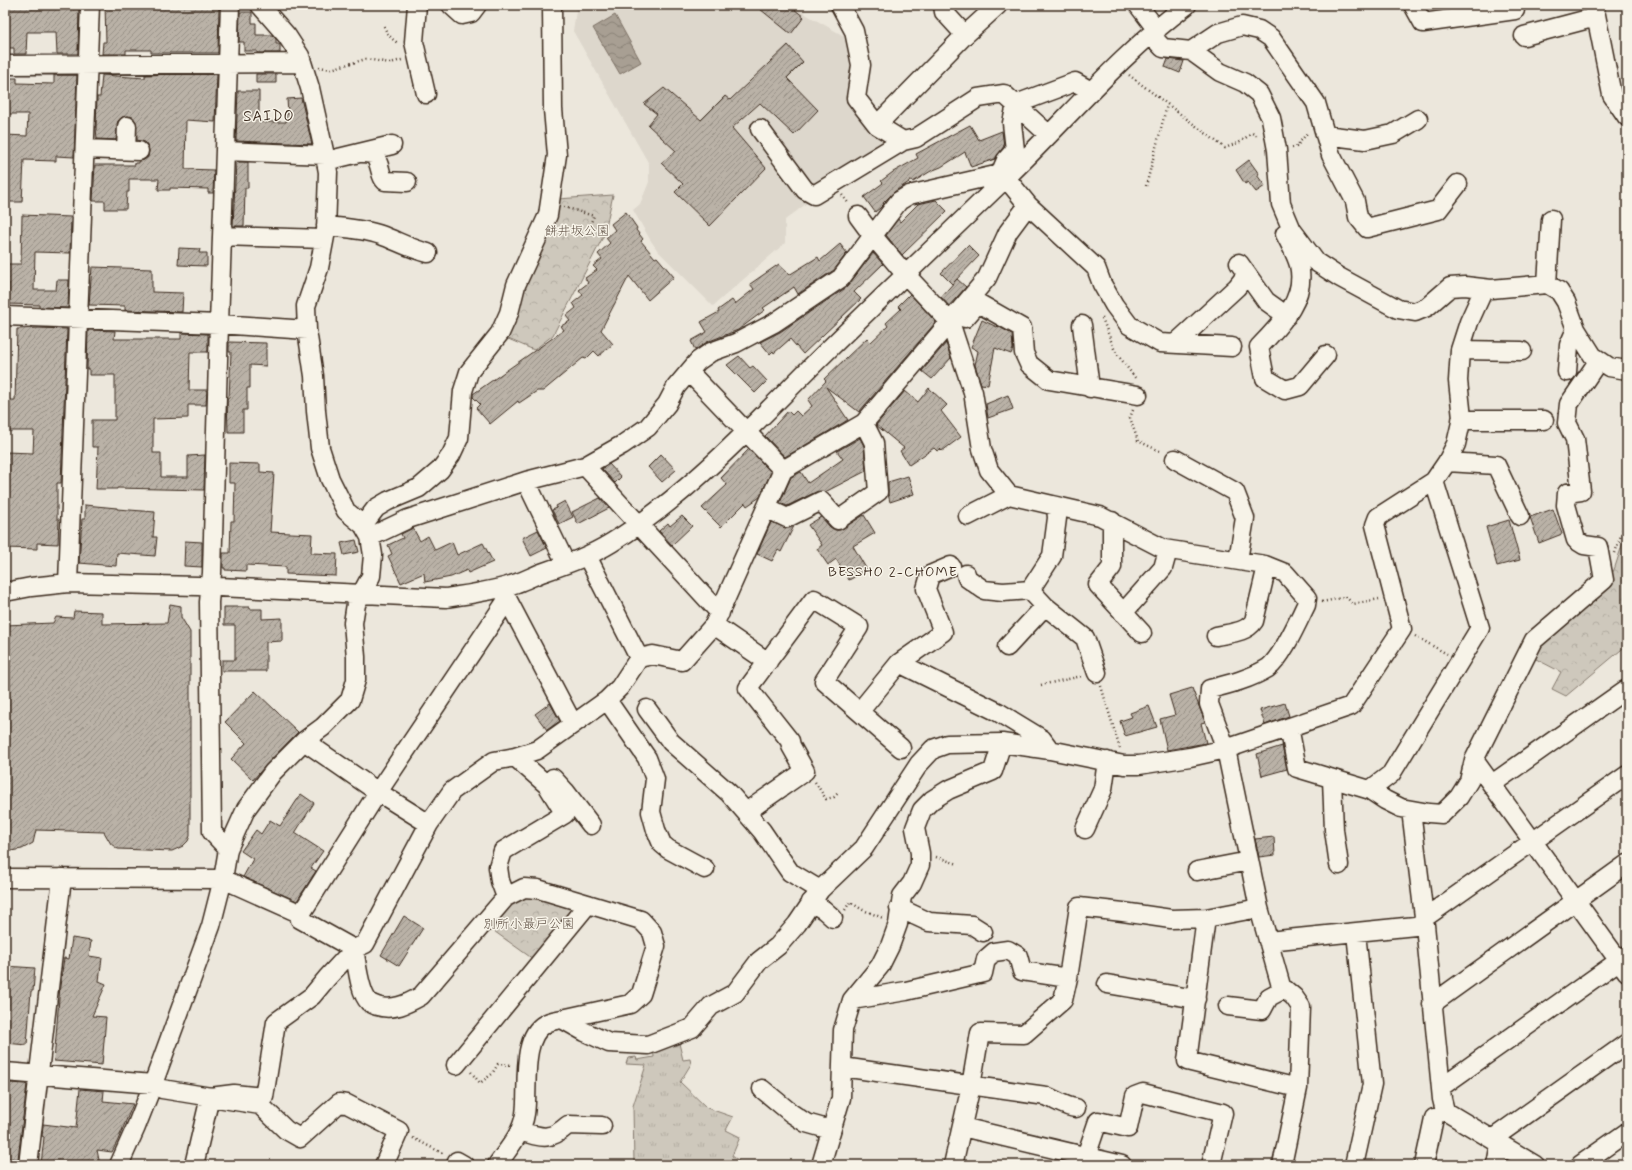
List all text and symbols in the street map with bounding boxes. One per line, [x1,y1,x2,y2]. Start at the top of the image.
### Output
district label: SAIDO [243,107,295,127]
park label: 餅井坂公園 [544,223,610,240]
district label: BESSHO 2-CHOME [828,563,958,581]
park label: 別所小最戸公園 [483,916,575,933]

